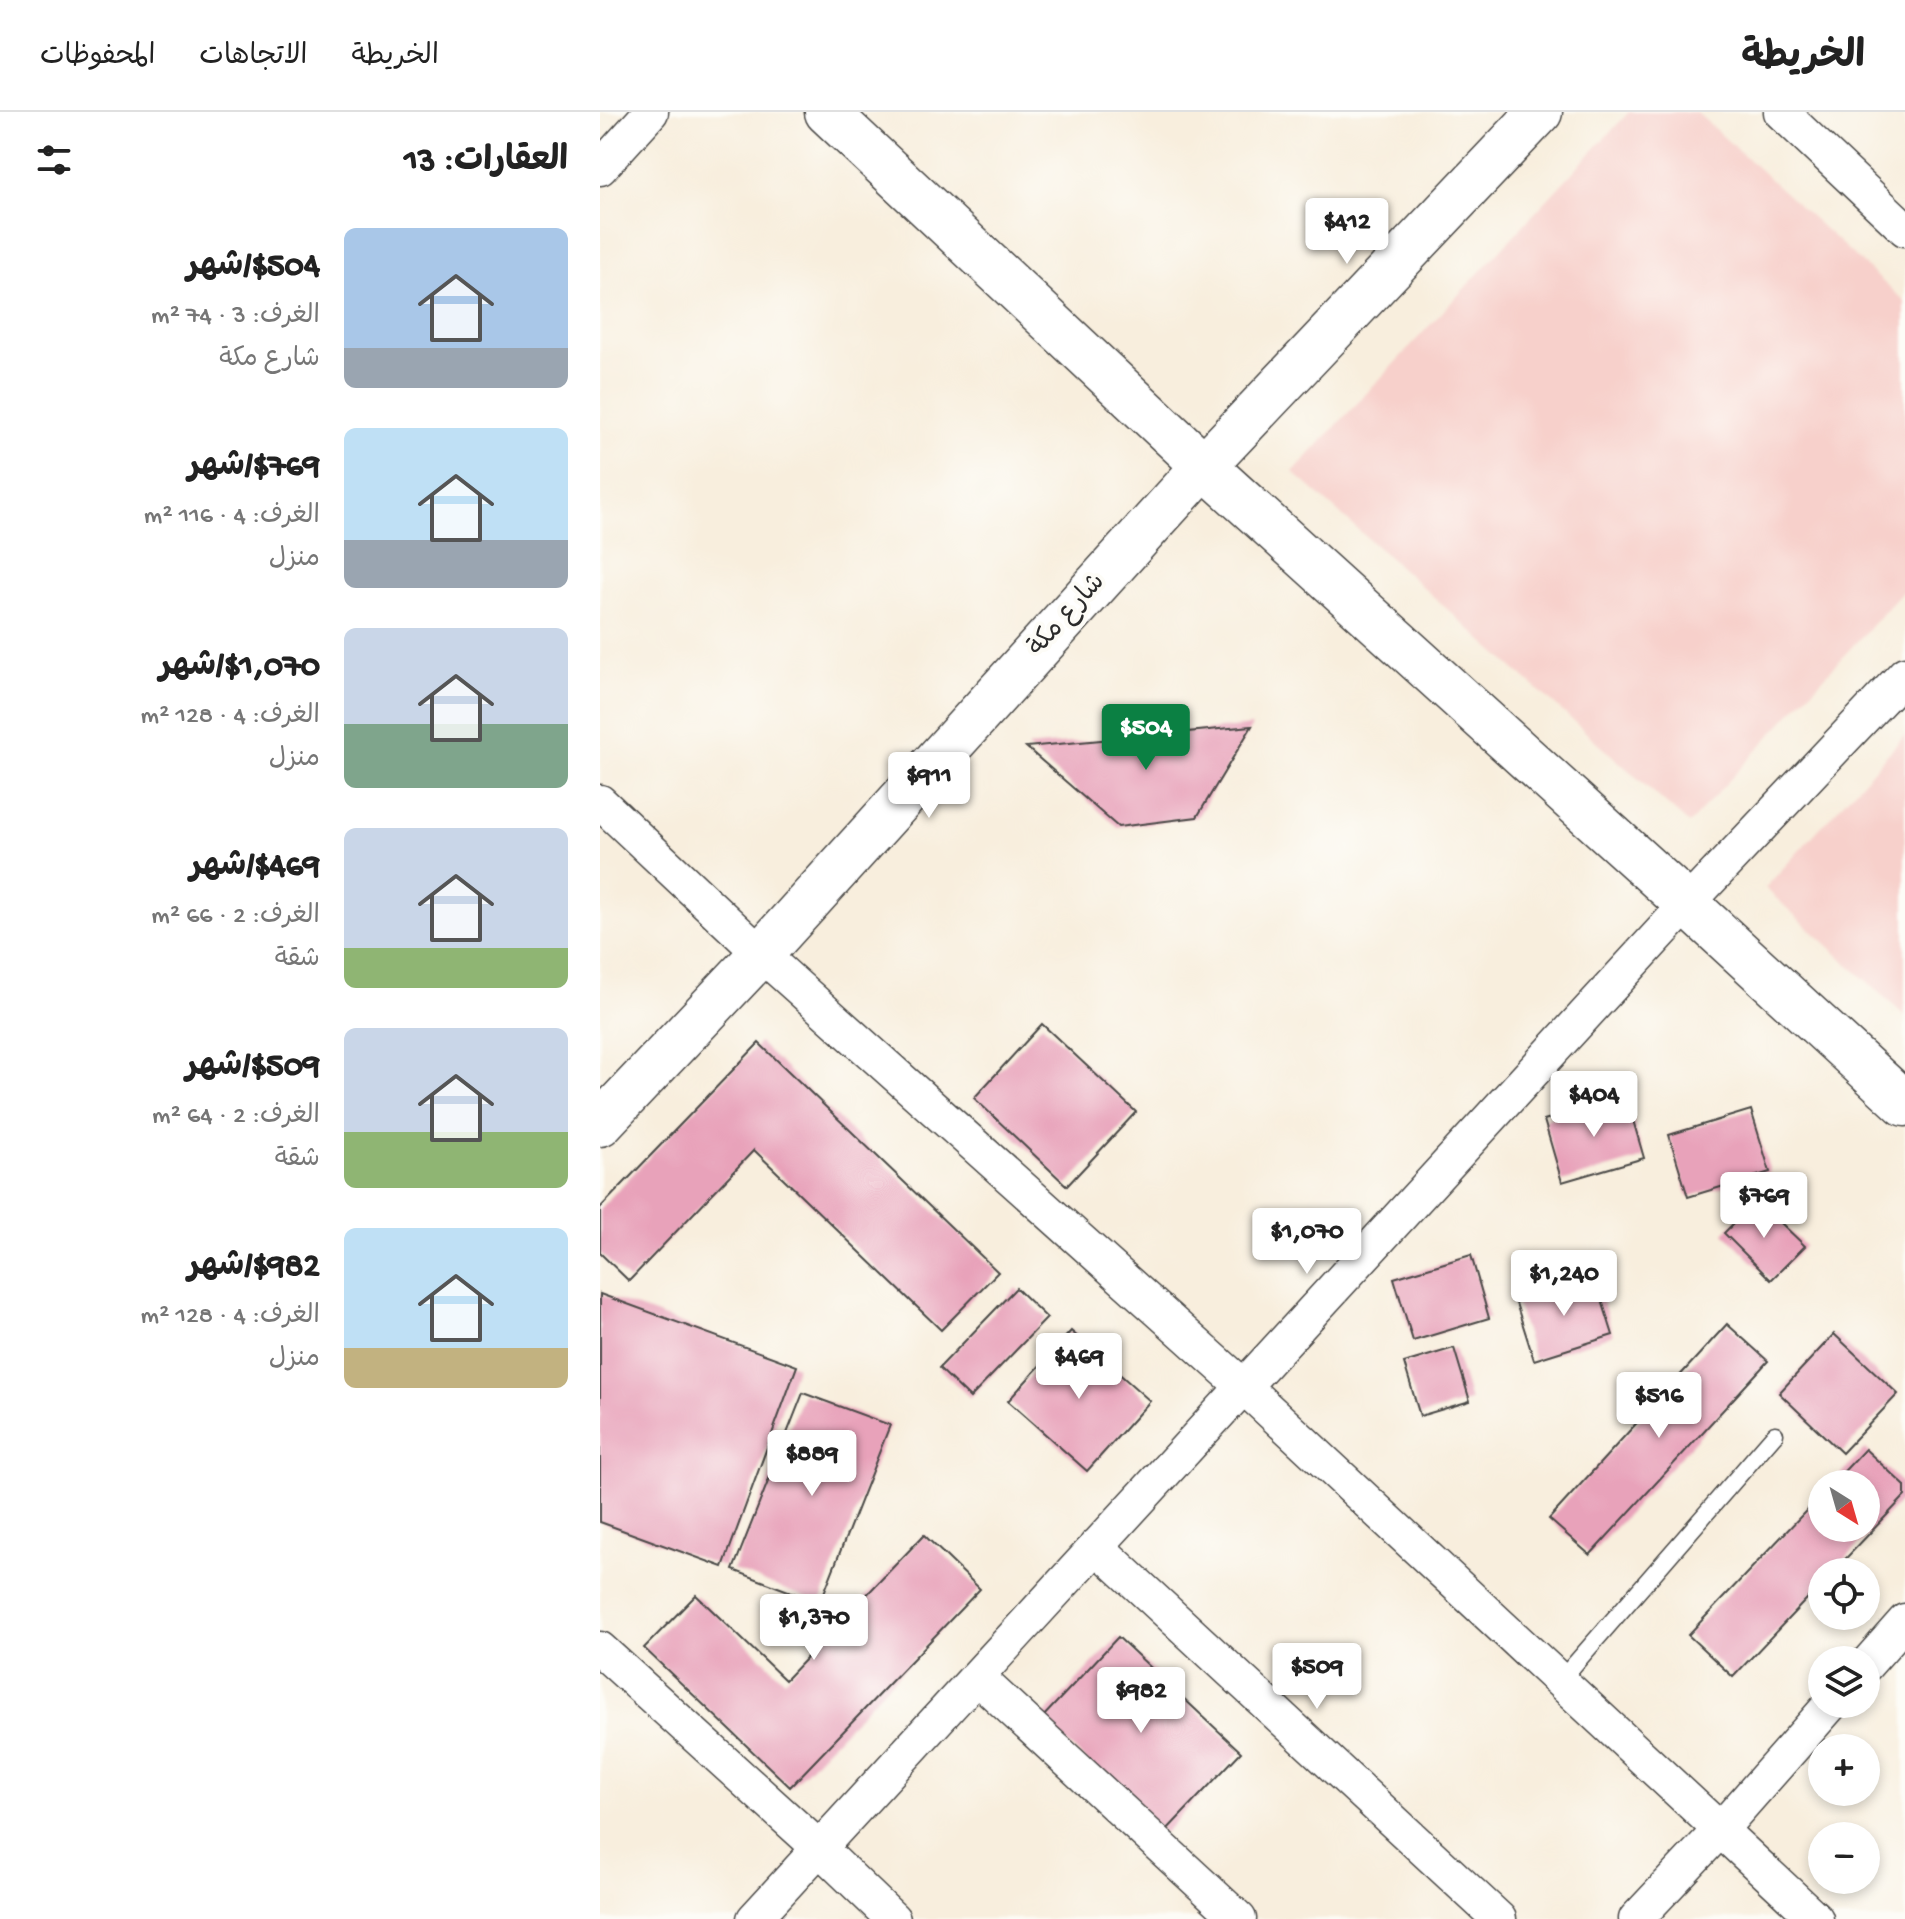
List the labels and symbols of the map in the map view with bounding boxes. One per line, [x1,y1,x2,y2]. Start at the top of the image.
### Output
pin: $412 [1300,198,1394,266]
street label: شارع مكة [1023,568,1113,664]
pin: $504 [1099,704,1193,772]
pin: $911 [882,752,976,820]
pin: $404 [1547,1071,1641,1139]
pin: $769 [1717,1172,1811,1240]
pin: $1,070 [1242,1208,1372,1276]
pin: $1,240 [1499,1250,1629,1318]
pin: $469 [1032,1333,1126,1401]
pin: $516 [1612,1372,1706,1440]
pin: $889 [765,1430,859,1498]
north arrow [1808,1470,1880,1542]
pin: $1,370 [749,1594,879,1662]
pin: $509 [1270,1643,1364,1711]
pin: $982 [1094,1667,1188,1735]

